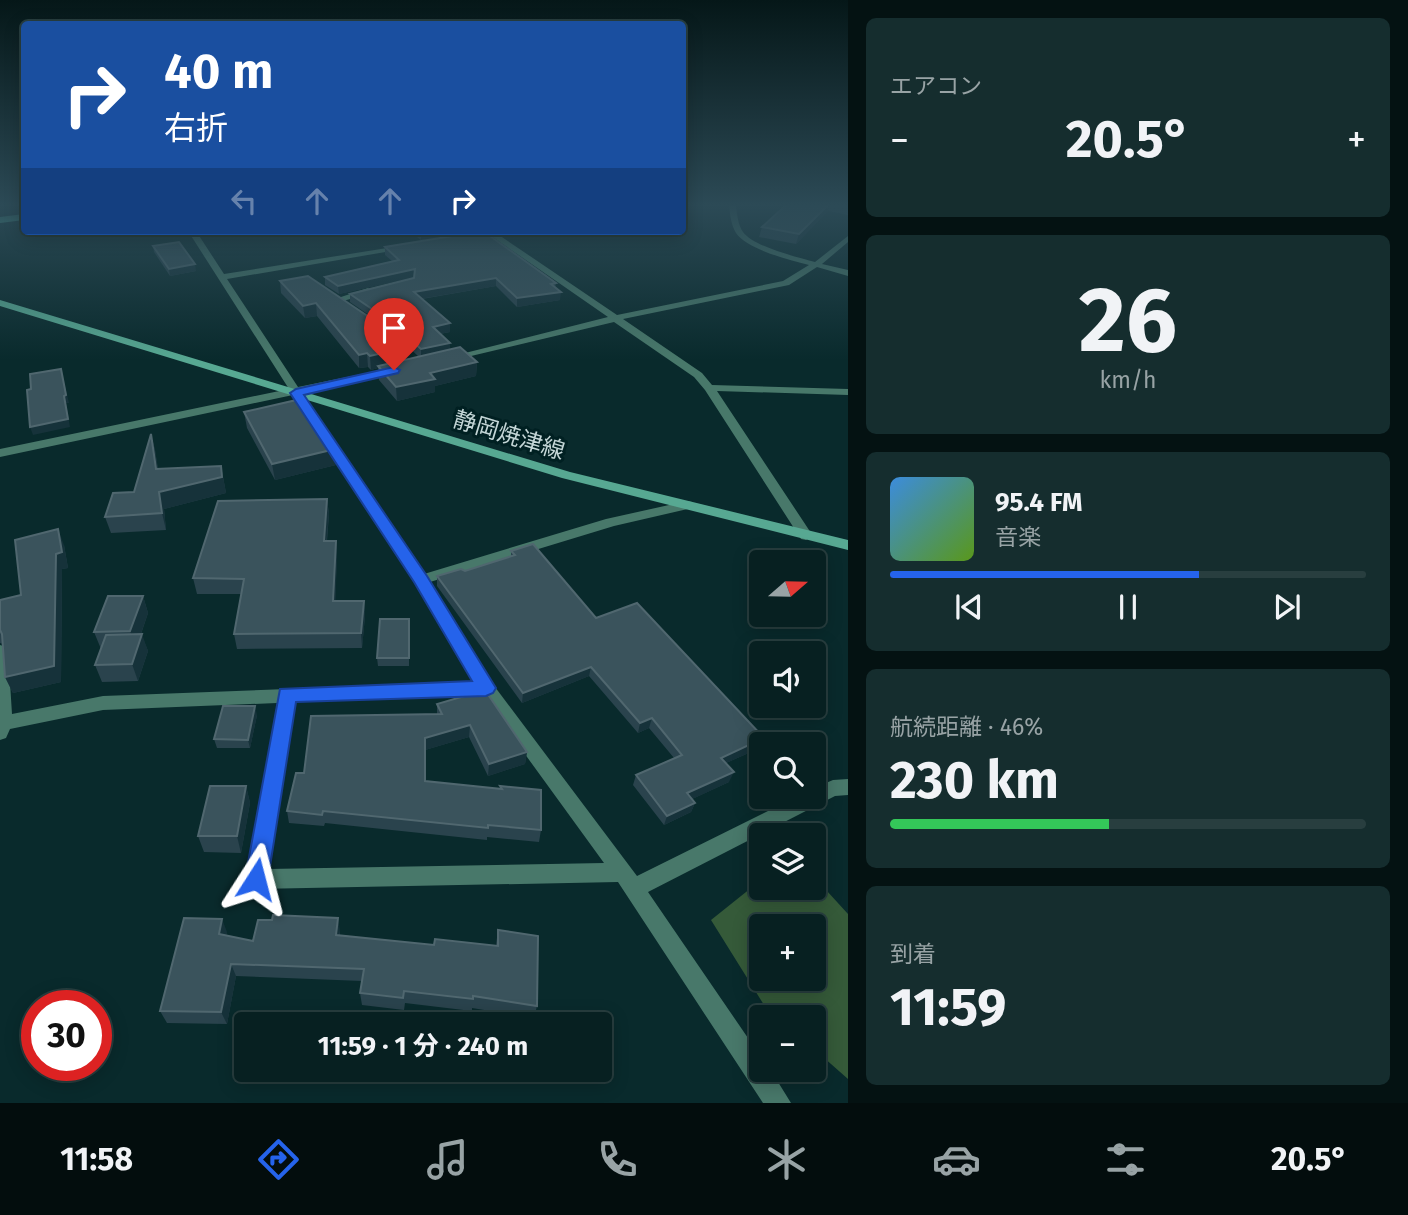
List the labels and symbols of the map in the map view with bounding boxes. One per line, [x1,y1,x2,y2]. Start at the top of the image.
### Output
pin [364,298,424,370]
street label: 静岡焼津線 [450,405,568,465]
north arrow [749,550,826,626]
position arrow [219,842,293,916]
speed limit sign: 30 [21,990,112,1081]

